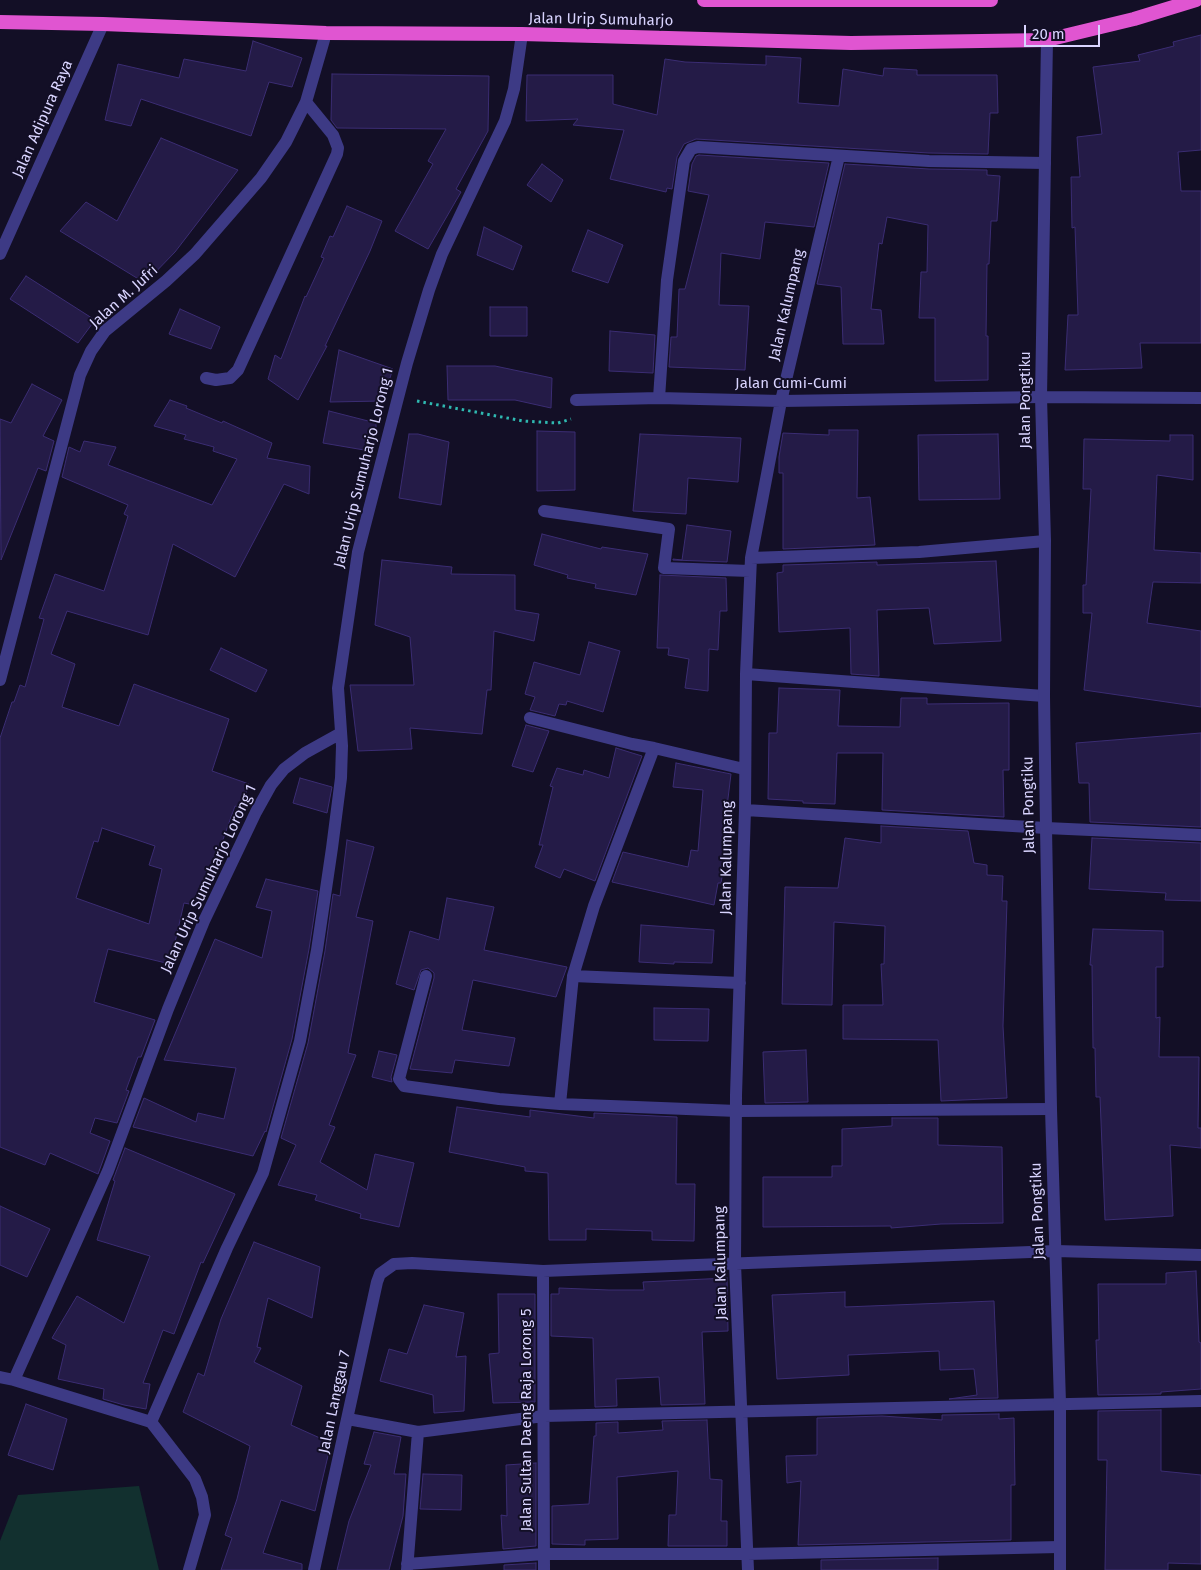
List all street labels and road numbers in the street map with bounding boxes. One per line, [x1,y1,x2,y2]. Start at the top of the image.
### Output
street label: Jalan Urip Sumuharjo [529,10,673,30]
street label: Jalan Adipura Raya [9,57,77,181]
street label: Jalan Kalumpang [765,247,809,363]
street label: Jalan M. Jufri [86,262,162,332]
street label: Jalan Pongtiku [1017,351,1035,449]
street label: Jalan Urip Sumuharjo Lorong 1 [330,366,398,570]
street label: Jalan Cumi-Cumi [735,375,847,393]
street label: Jalan Pongtiku [1019,756,1039,854]
street label: Jalan Urip Sumuharjo Lorong 1 [157,782,261,976]
street label: Jalan Kalumpang [717,801,737,915]
street label: Jalan Pongtiku [1027,1162,1049,1260]
street label: Jalan Kalumpang [711,1206,731,1320]
street label: Jalan Sultan Daeng Raja Lorong 5 [518,1308,536,1532]
street label: Jalan Langgau 7 [315,1349,355,1455]

